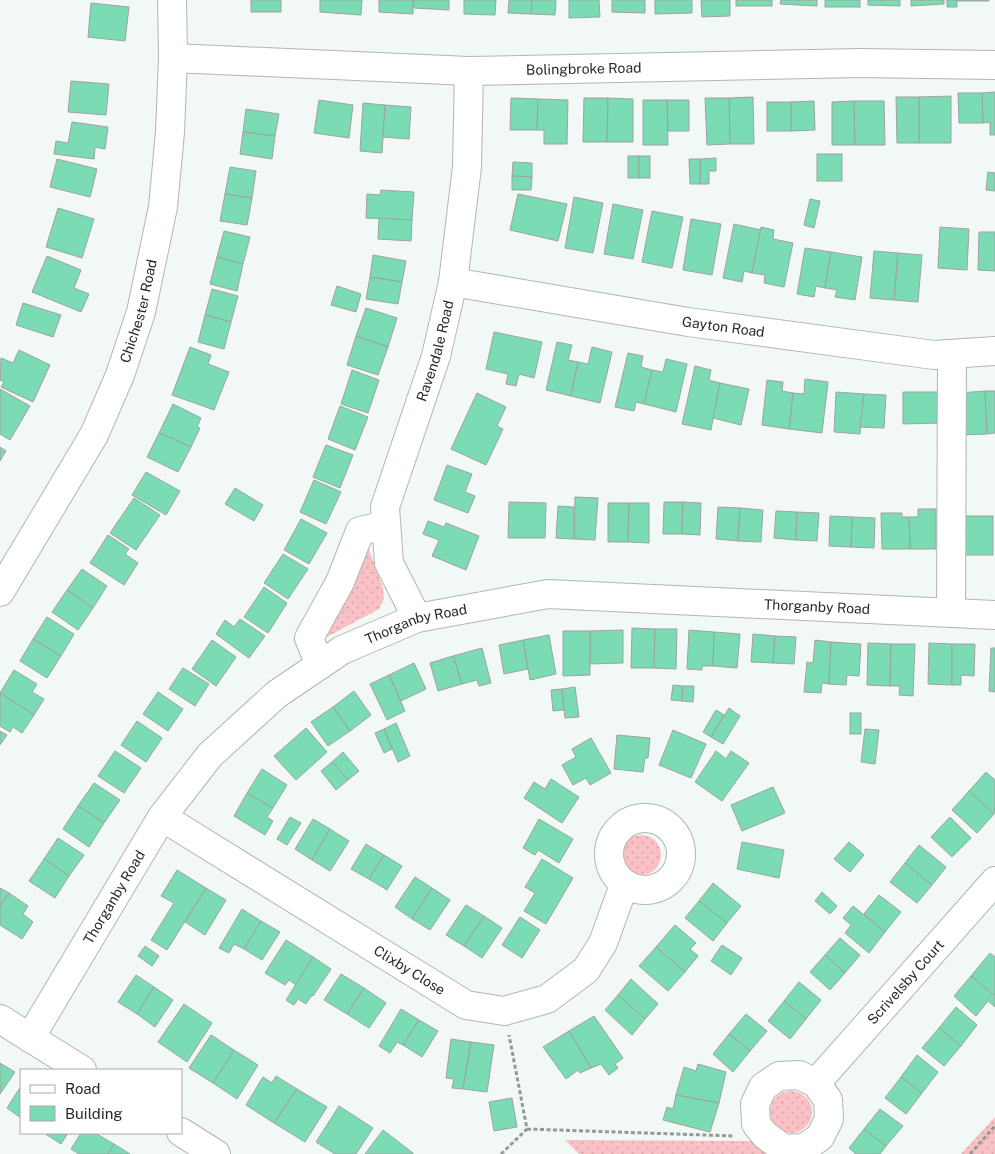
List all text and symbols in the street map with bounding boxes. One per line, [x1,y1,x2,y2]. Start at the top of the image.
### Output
street label: Bolingbroke Road [526,59,642,78]
street label: Chichester Road [117,258,160,365]
street label: Ravendale Road [413,299,457,403]
street label: Gayton Road [681,313,766,340]
street label: Thorganby Road [764,596,870,617]
street label: Thorganby Road [363,601,468,647]
street label: Thorganby Road [80,848,148,947]
street label: Scrivelsby Court [864,936,947,1027]
street label: Clixby Close [371,942,448,998]
legend [20,1069,182,1134]
text: Road [65,1080,101,1097]
text: Building [65,1105,123,1122]

